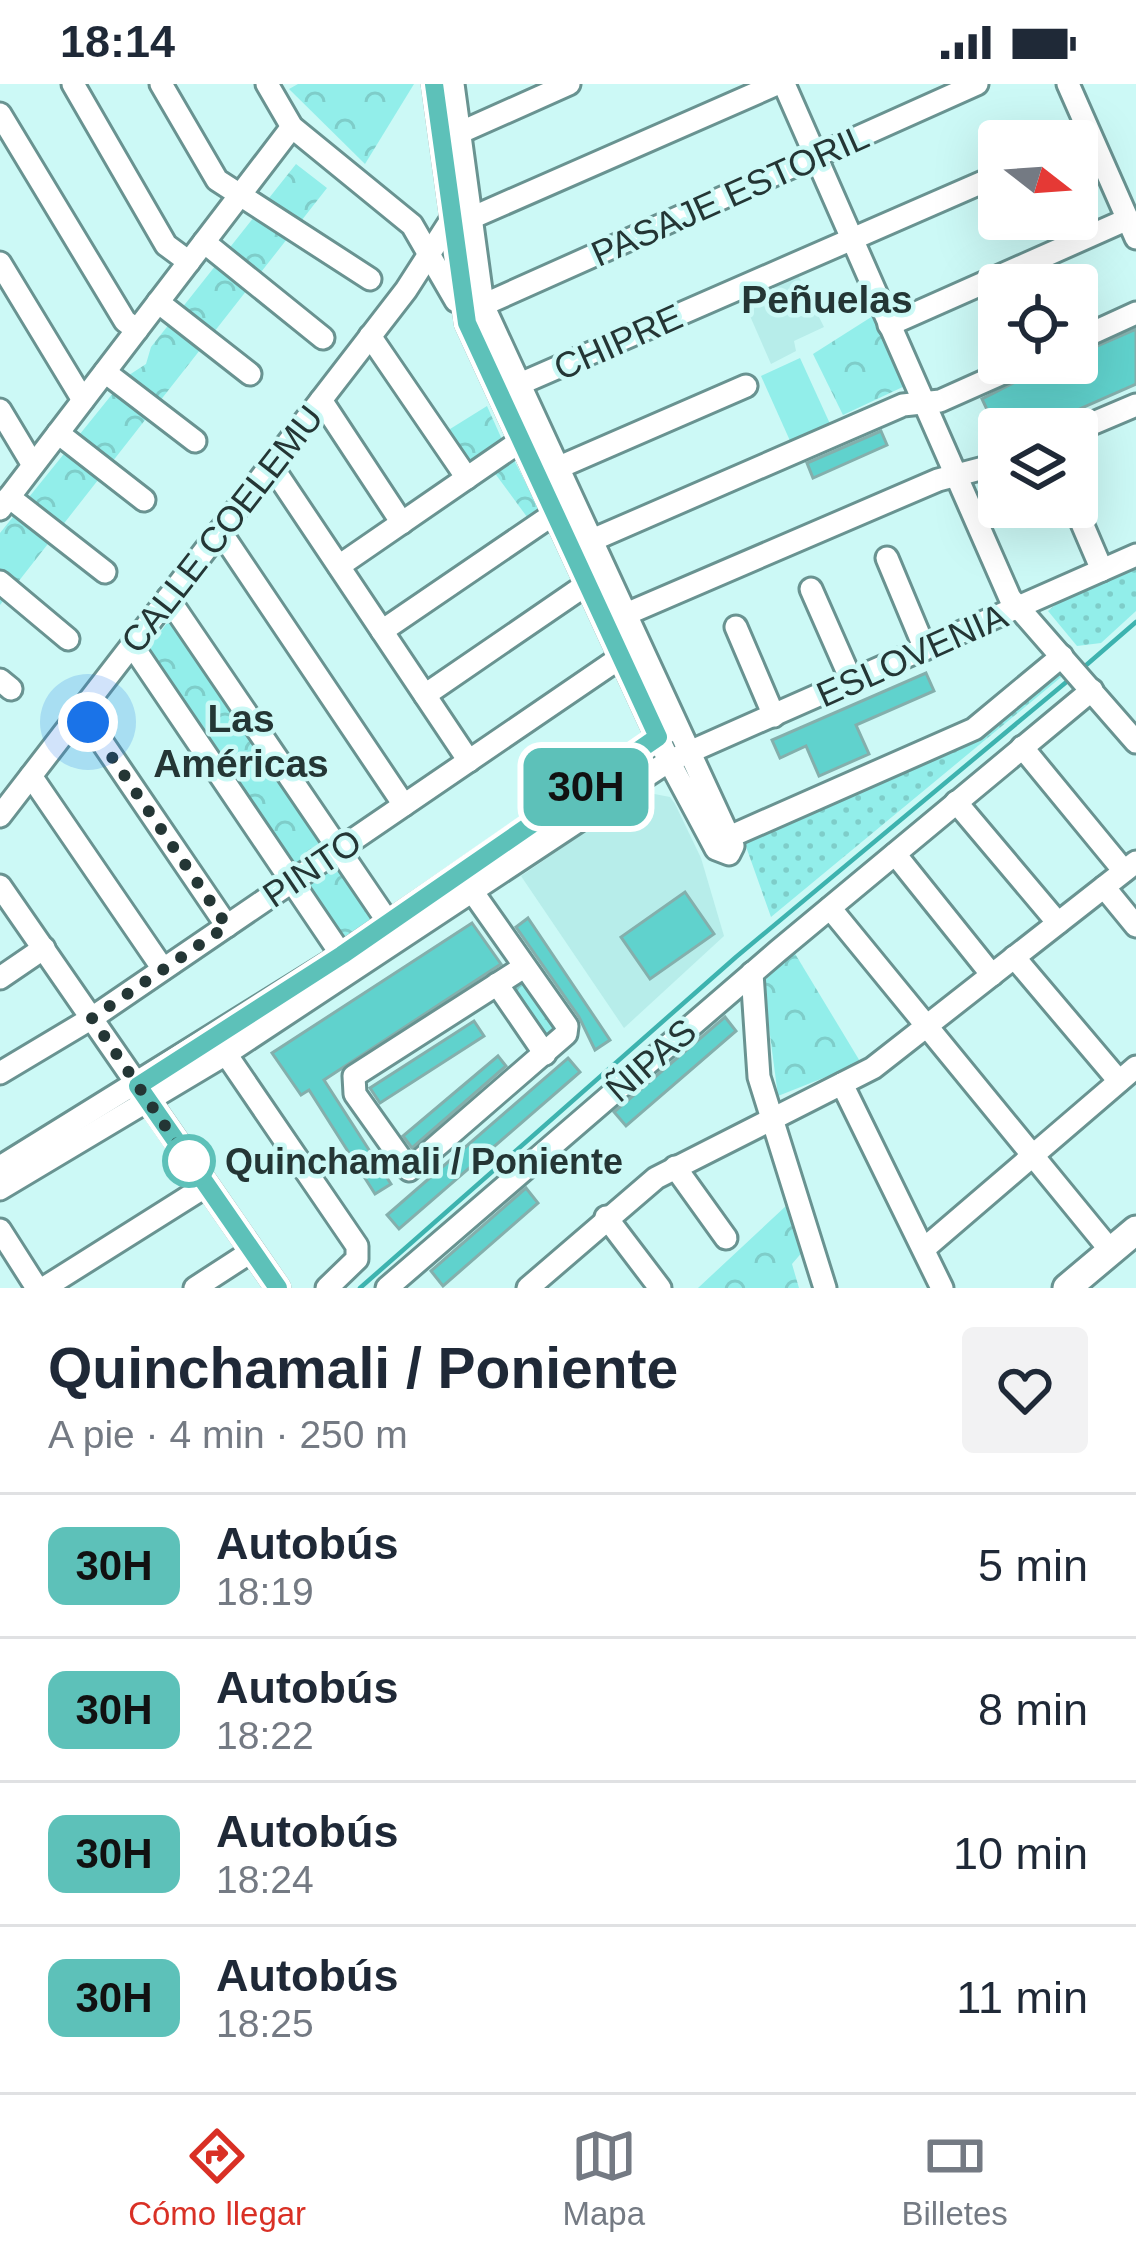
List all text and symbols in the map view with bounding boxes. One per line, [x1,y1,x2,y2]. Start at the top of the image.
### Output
text: 18:14 [60,16,175,67]
street label: PASAJE ESTORIL [585,116,875,274]
north arrow [978,120,1098,240]
map controls [978,120,1098,528]
button: locate [978,264,1098,384]
district label: Peñuelas [741,278,913,321]
street label: CHIPRE [548,296,688,388]
street label: CALLE COELEMU [113,397,331,661]
button: layers [978,408,1098,528]
street label: ESLOVENIA [810,595,1014,715]
your location [58,692,118,752]
district label: Las Américas [153,697,329,785]
line badge: 30H [517,748,655,826]
text: 30H [547,763,625,810]
street label: PINTO [255,820,369,916]
street label: ÑIPAS [598,1010,704,1110]
marker: Quinchamali / Poniente [164,1136,214,1186]
place label: Quinchamali / Poniente [225,1141,623,1182]
button: heart [962,1327,1088,1453]
text: Quinchamali / Poniente [48,1336,678,1400]
text: A pie · 4 min · 250 m [48,1413,408,1456]
text: Autobús [216,1518,398,1569]
text: 5 min [978,1540,1088,1591]
text: 30H [75,1542,153,1589]
text: 18:19 [216,1570,314,1613]
text: Autobús [216,1662,398,1713]
text: 8 min [978,1684,1088,1735]
text: 30H [75,1686,153,1733]
text: 18:22 [216,1714,314,1757]
text: Autobús [216,1806,398,1857]
text: 10 min [953,1828,1088,1879]
text: 30H [75,1830,153,1877]
text: 18:24 [216,1858,314,1901]
text: Autobús [216,1950,398,2001]
text: 11 min [956,1972,1088,2023]
text: 30H [75,1974,153,2021]
text: 18:25 [216,2002,314,2045]
tab: Cómo llegar [128,2123,306,2233]
tab: Mapa [562,2123,645,2233]
tab: Billetes [901,2123,1008,2233]

